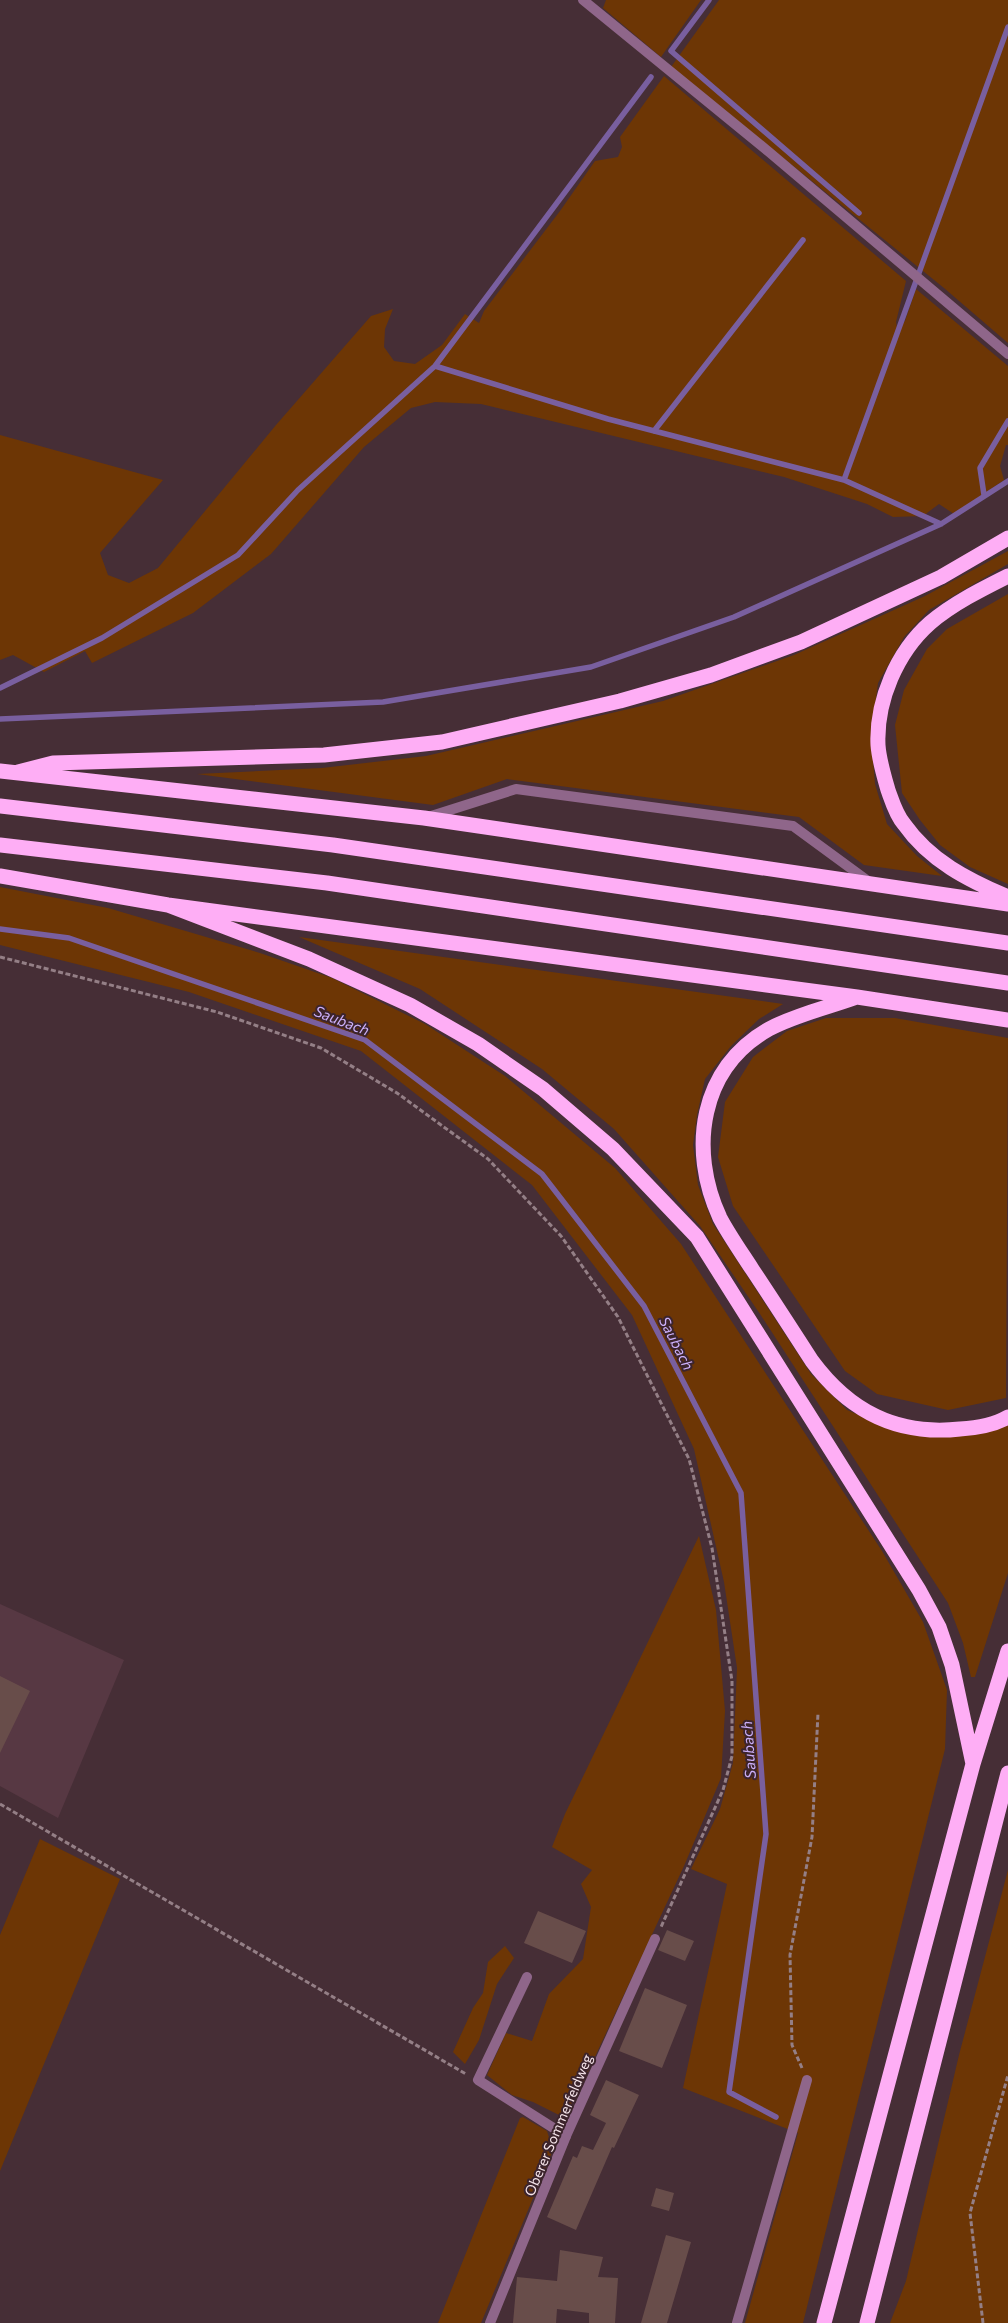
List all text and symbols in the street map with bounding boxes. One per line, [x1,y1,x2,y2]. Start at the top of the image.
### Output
water label: Saubach [312,1001,372,1039]
water label: Saubach [656,1313,698,1373]
water label: Saubach [737,1721,759,1779]
street label: Oberer Sommerfeldweg [520,2051,596,2198]

